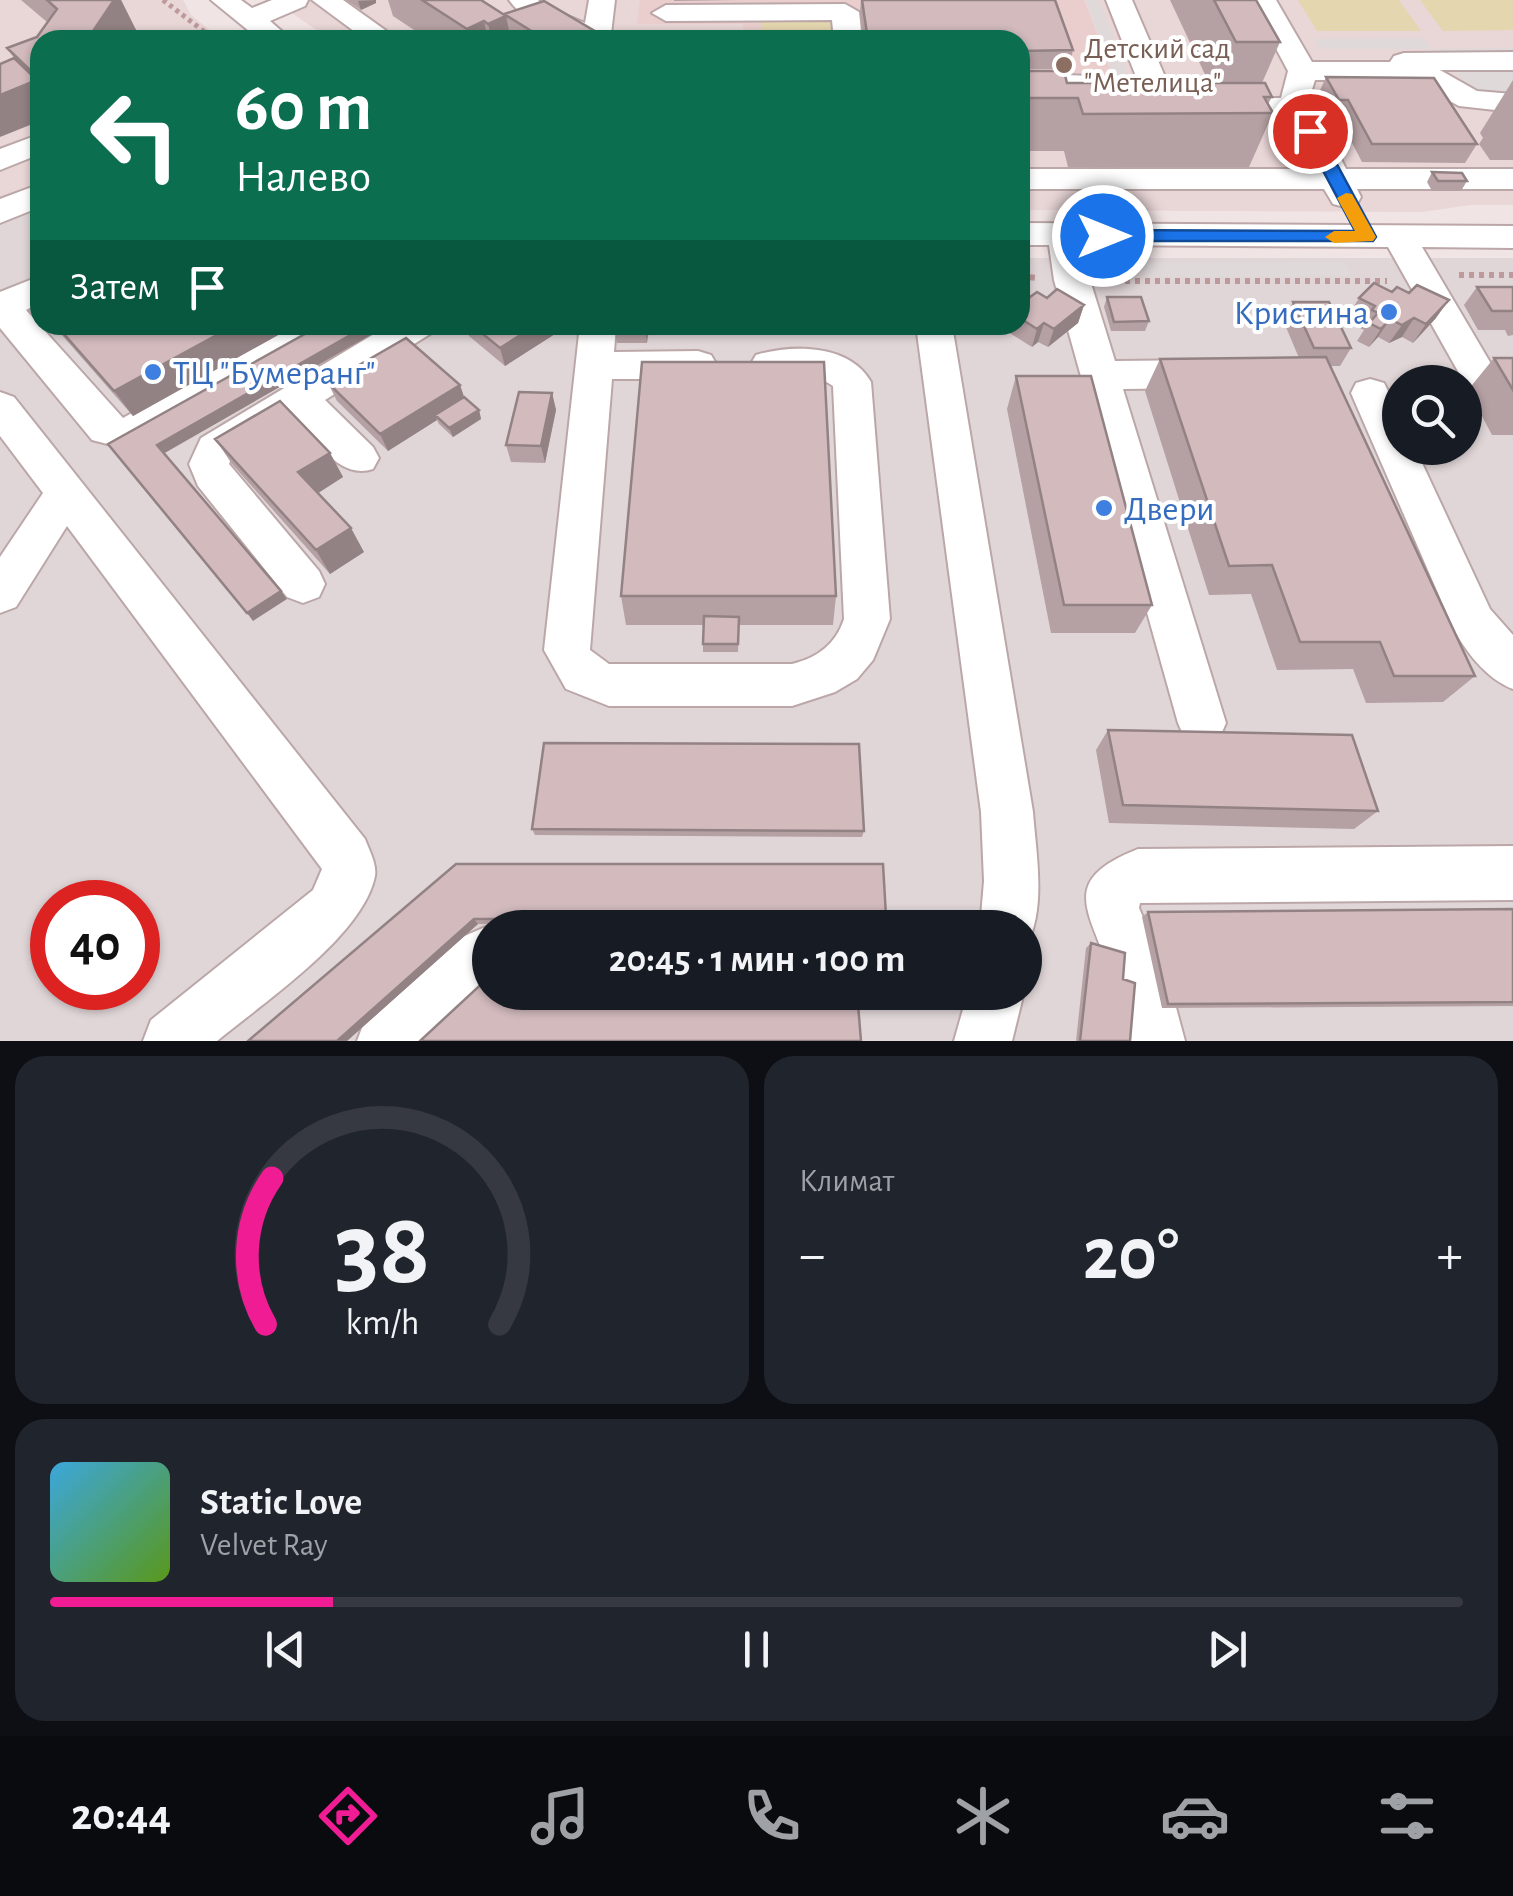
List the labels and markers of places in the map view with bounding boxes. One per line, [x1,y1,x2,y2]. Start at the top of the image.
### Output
place label: Детский сад "Метелица" [1084,34,1230,98]
marker: Детский сад "Метелица" [1053,54,1075,76]
pin [1268,89,1353,174]
place label: Кристина [1233,296,1369,331]
marker: Кристина [1378,301,1400,323]
place label: ТЦ "Бумеранг" [173,356,376,391]
marker: ТЦ "Бумеранг" [142,361,164,383]
place label: Двери [1124,492,1215,527]
marker: Двери [1093,497,1115,519]

